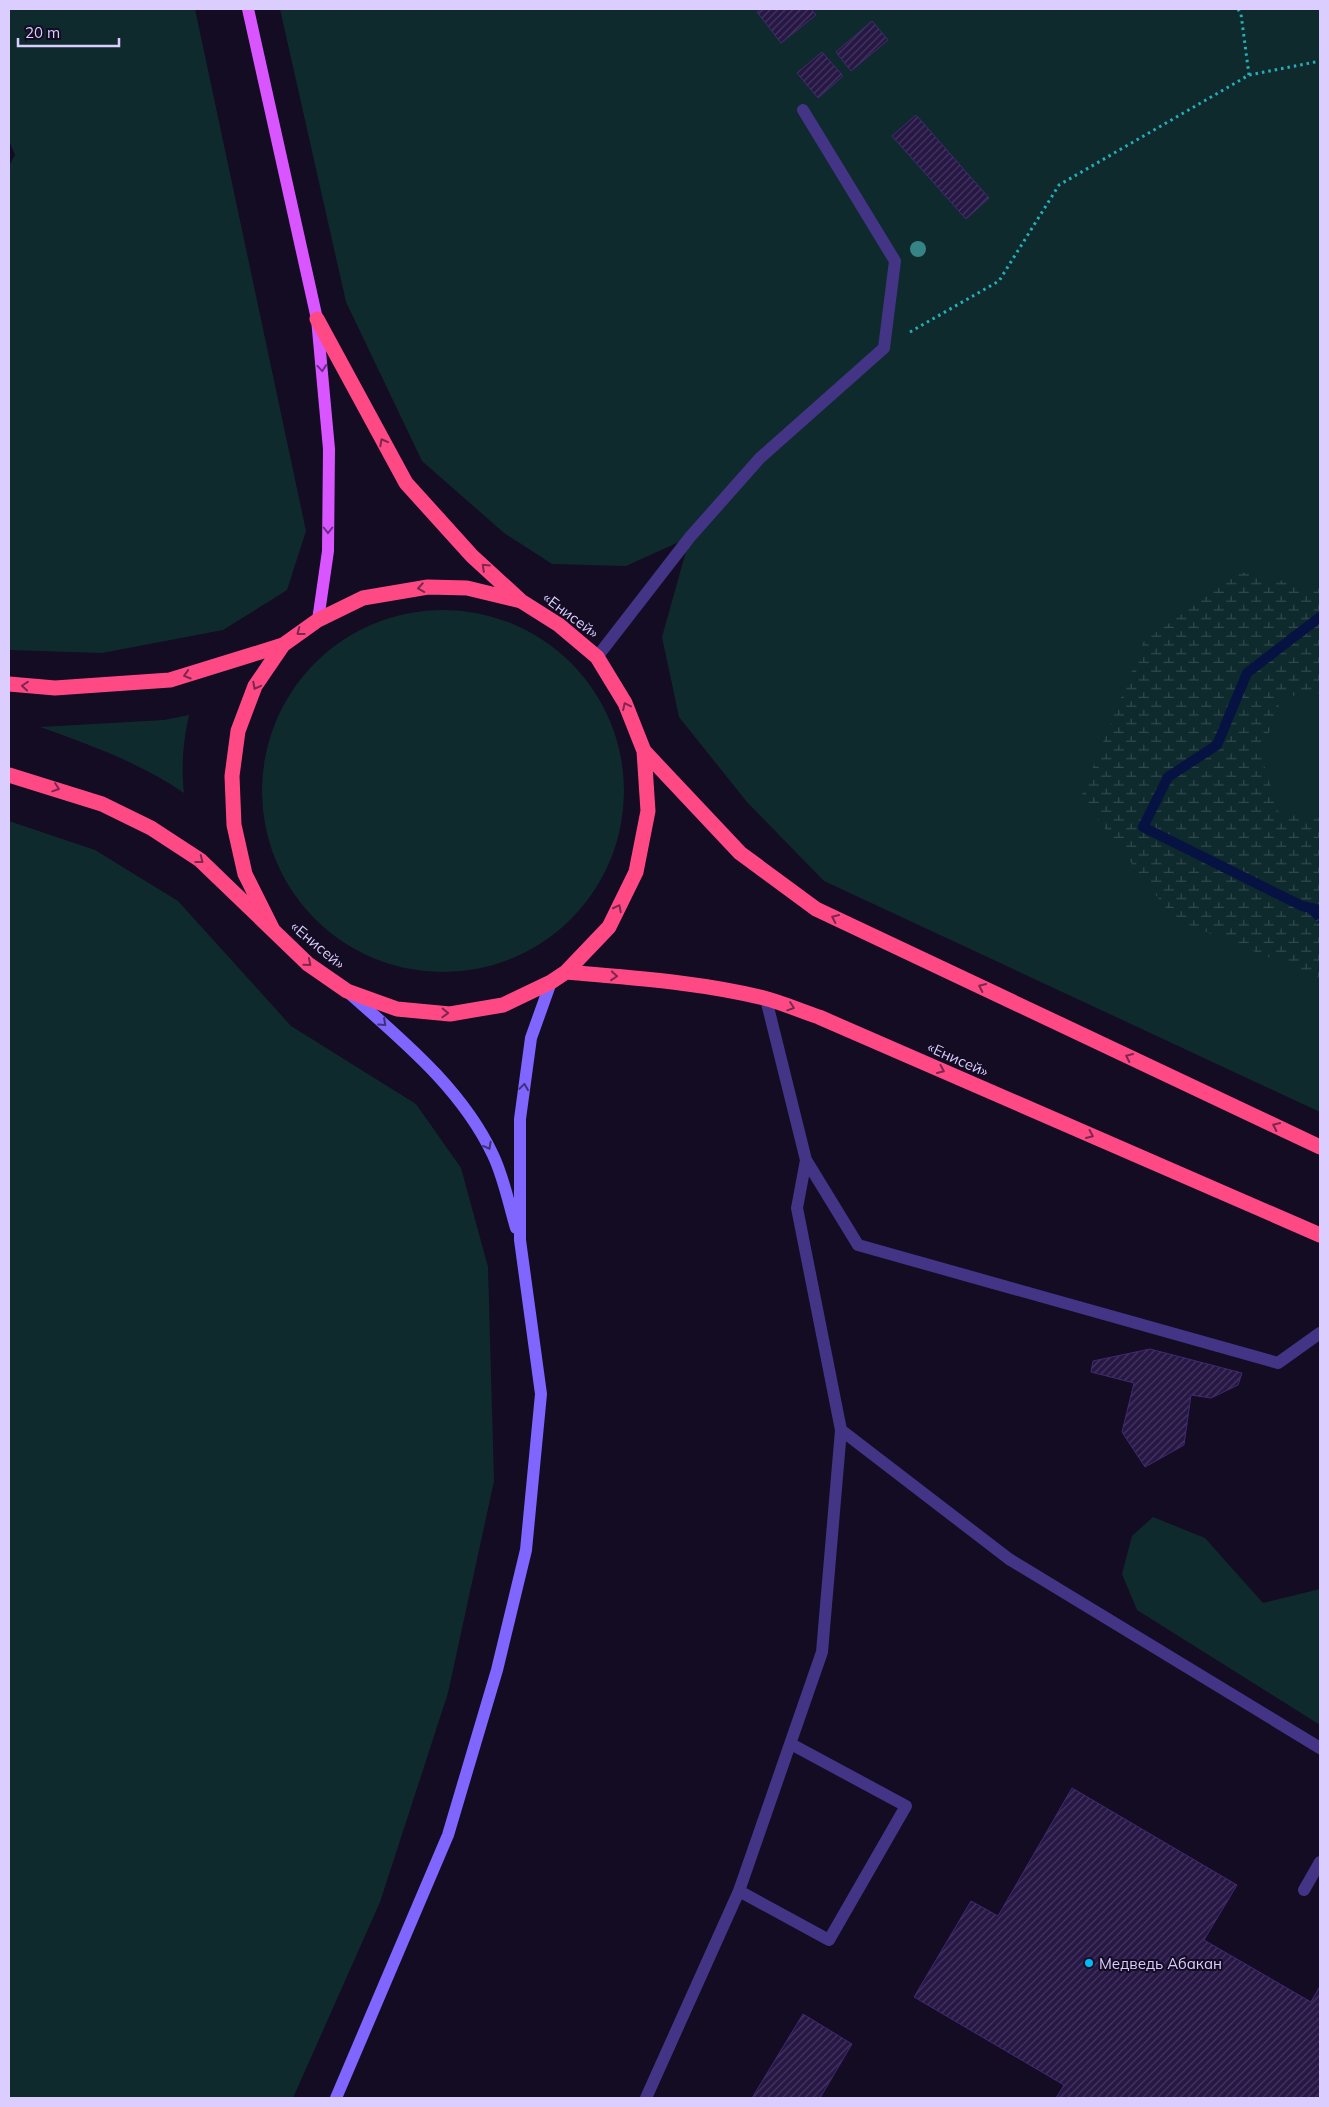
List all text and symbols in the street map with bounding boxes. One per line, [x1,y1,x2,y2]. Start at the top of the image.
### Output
scale bar [18,15,119,47]
text: 20 m [25,23,60,42]
one-way arrow [316,364,327,372]
one-way arrow [380,438,390,447]
one-way arrow [323,526,333,534]
one-way arrow [481,564,490,573]
one-way arrow [417,583,425,593]
street label: «Енисей» [539,588,603,642]
one-way arrow [297,627,306,635]
one-way arrow [183,670,191,680]
one-way arrow [21,680,29,691]
one-way arrow [252,680,262,689]
one-way arrow [621,702,632,711]
one-way arrow [51,782,59,792]
one-way arrow [194,855,203,863]
one-way arrow [612,904,622,913]
one-way arrow [831,914,840,924]
street label: «Енисей» [287,917,349,973]
one-way arrow [302,957,311,965]
one-way arrow [610,971,618,982]
one-way arrow [978,983,987,993]
one-way arrow [786,1002,795,1012]
one-way arrow [441,1008,449,1018]
one-way arrow [377,1018,386,1027]
street label: «Енисей» [924,1037,992,1081]
one-way arrow [1125,1052,1134,1063]
one-way arrow [936,1064,945,1075]
one-way arrow [519,1082,529,1091]
one-way arrow [1272,1122,1281,1132]
one-way arrow [1085,1129,1094,1140]
one-way arrow [482,1141,492,1150]
place label: Медведь Абакан [1099,1954,1222,1973]
marker: Медведь Абакан [1083,1957,1095,1969]

